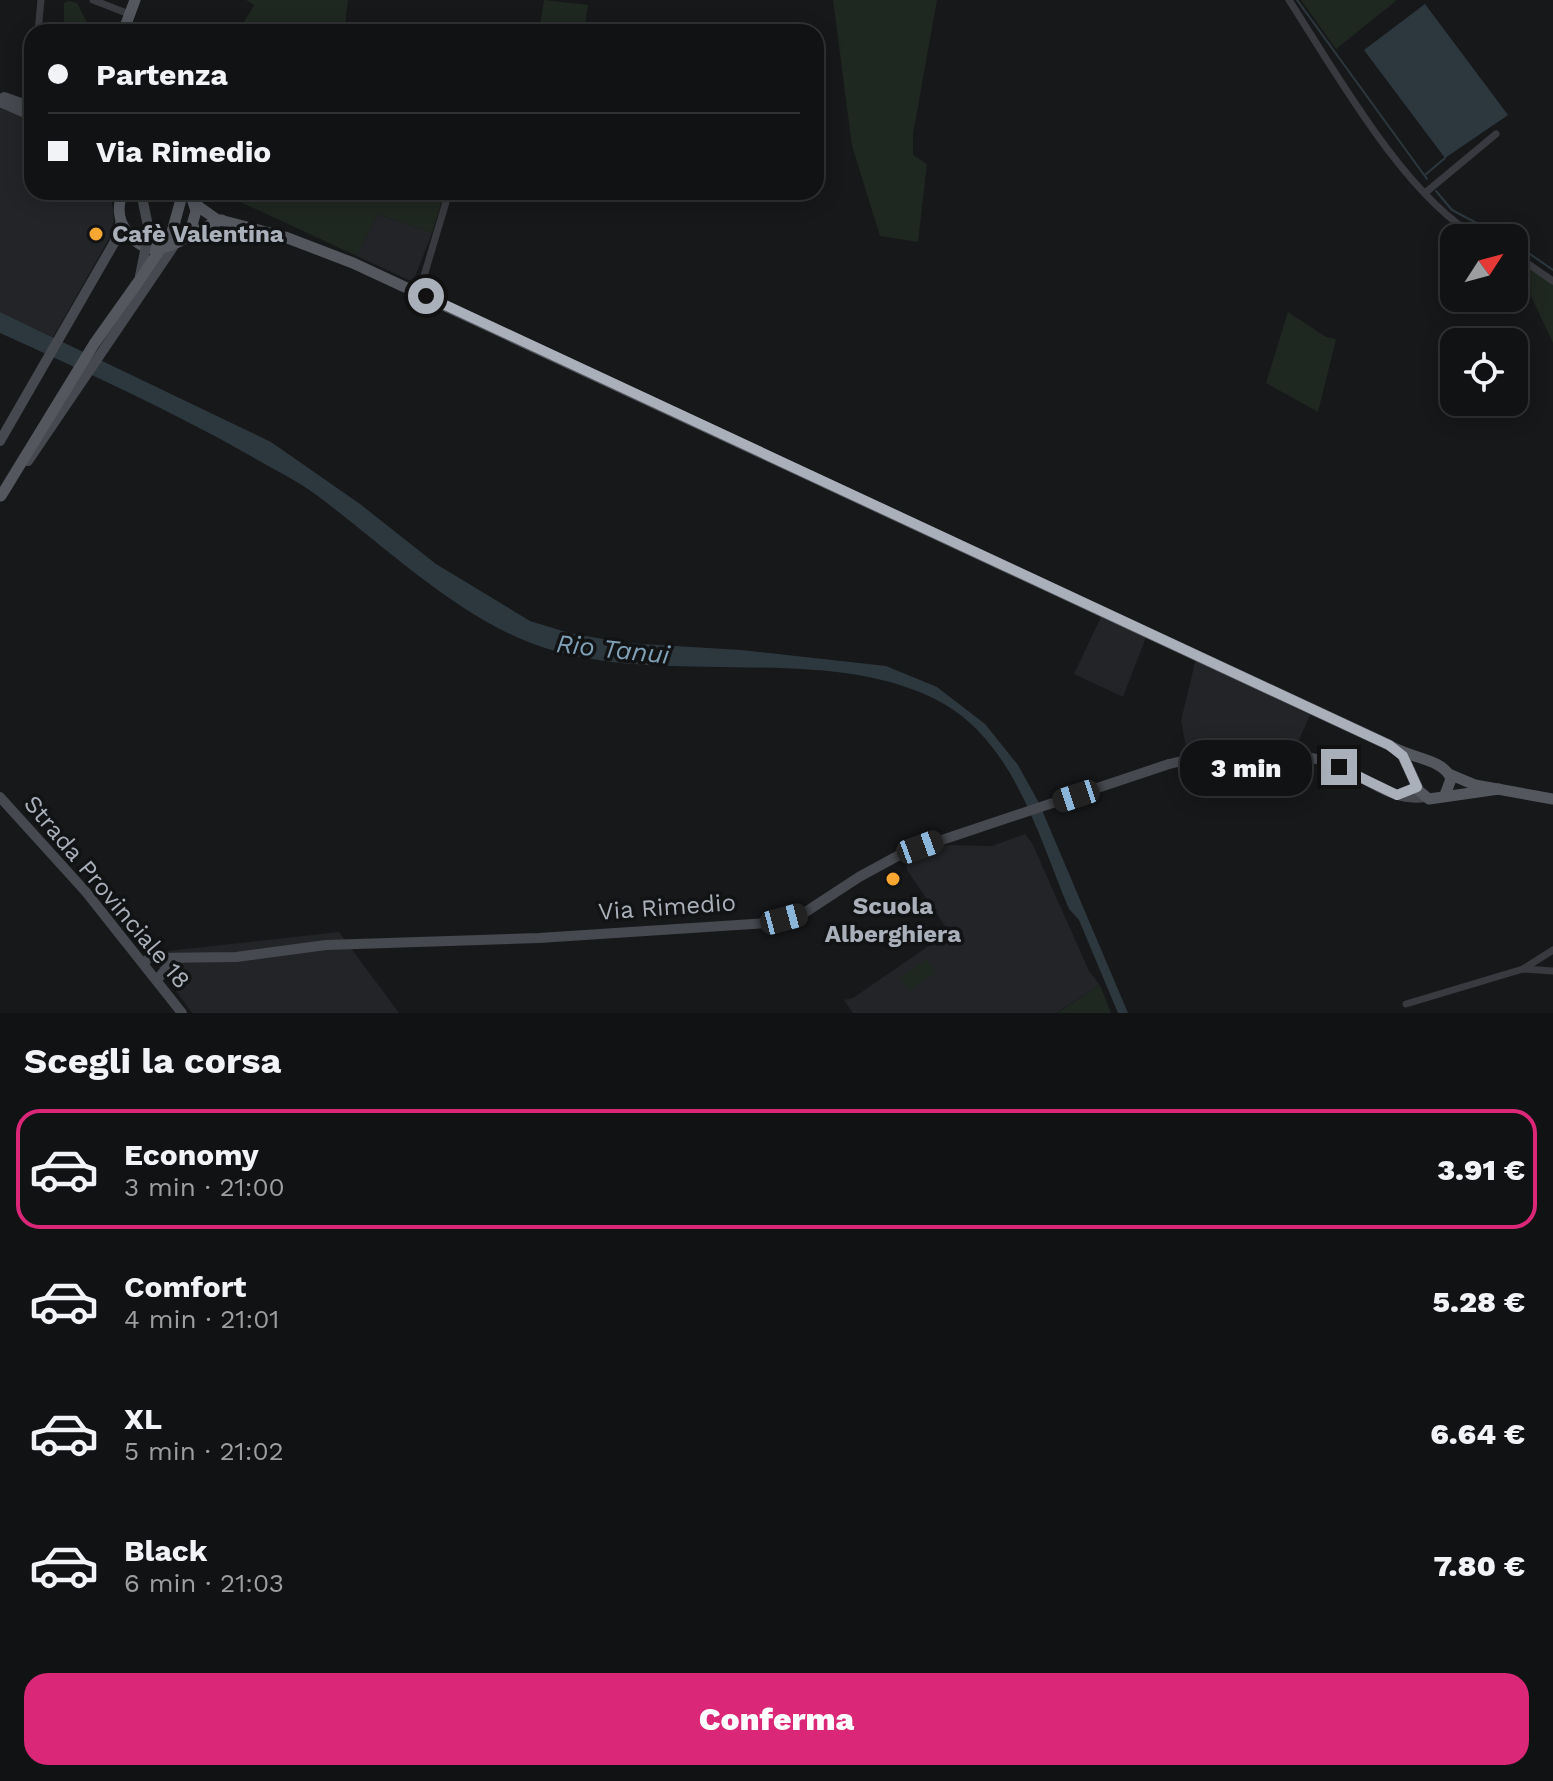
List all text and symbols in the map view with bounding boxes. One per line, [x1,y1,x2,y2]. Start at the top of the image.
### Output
text: Partenza [96,57,228,92]
text: Via Rimedio [96,134,271,169]
place label: Cafè Valentina [112,220,284,248]
north arrow [1440,224,1528,312]
map controls [1440,224,1528,416]
marker: Cafè Valentina [87,225,105,243]
route start [408,278,444,314]
button: locate [1440,328,1528,416]
water label: Rio Tanui [555,628,672,670]
callout: 3 min [1179,739,1311,795]
route end [1321,749,1357,785]
text: 3 min [1211,753,1281,783]
car [1049,777,1103,815]
street label: Strada Provinciale 18 [18,790,196,994]
car [893,828,947,866]
marker: Scuola Alberghiera [884,870,902,888]
street label: Via Rimedio [597,888,737,926]
place label: Scuola Alberghiera [825,892,961,948]
car [758,901,810,937]
text: Scegli la corsa [24,1040,281,1082]
icon: car [28,1133,100,1205]
text: Economy [124,1137,259,1172]
text: 3.91 € [1437,1152,1525,1187]
text: 3 min · 21:00 [124,1172,285,1202]
icon: car [28,1265,100,1337]
text: Comfort [124,1269,246,1304]
text: 5.28 € [1433,1284,1525,1319]
text: 4 min · 21:01 [124,1304,279,1334]
icon: car [28,1397,100,1469]
text: XL [124,1401,162,1436]
text: 6.64 € [1430,1416,1525,1451]
text: 5 min · 21:02 [124,1436,284,1466]
icon: car [28,1529,100,1601]
text: Black [124,1533,208,1568]
text: 7.80 € [1434,1548,1525,1583]
text: 6 min · 21:03 [124,1568,284,1598]
button: Conferma [24,1673,1529,1765]

